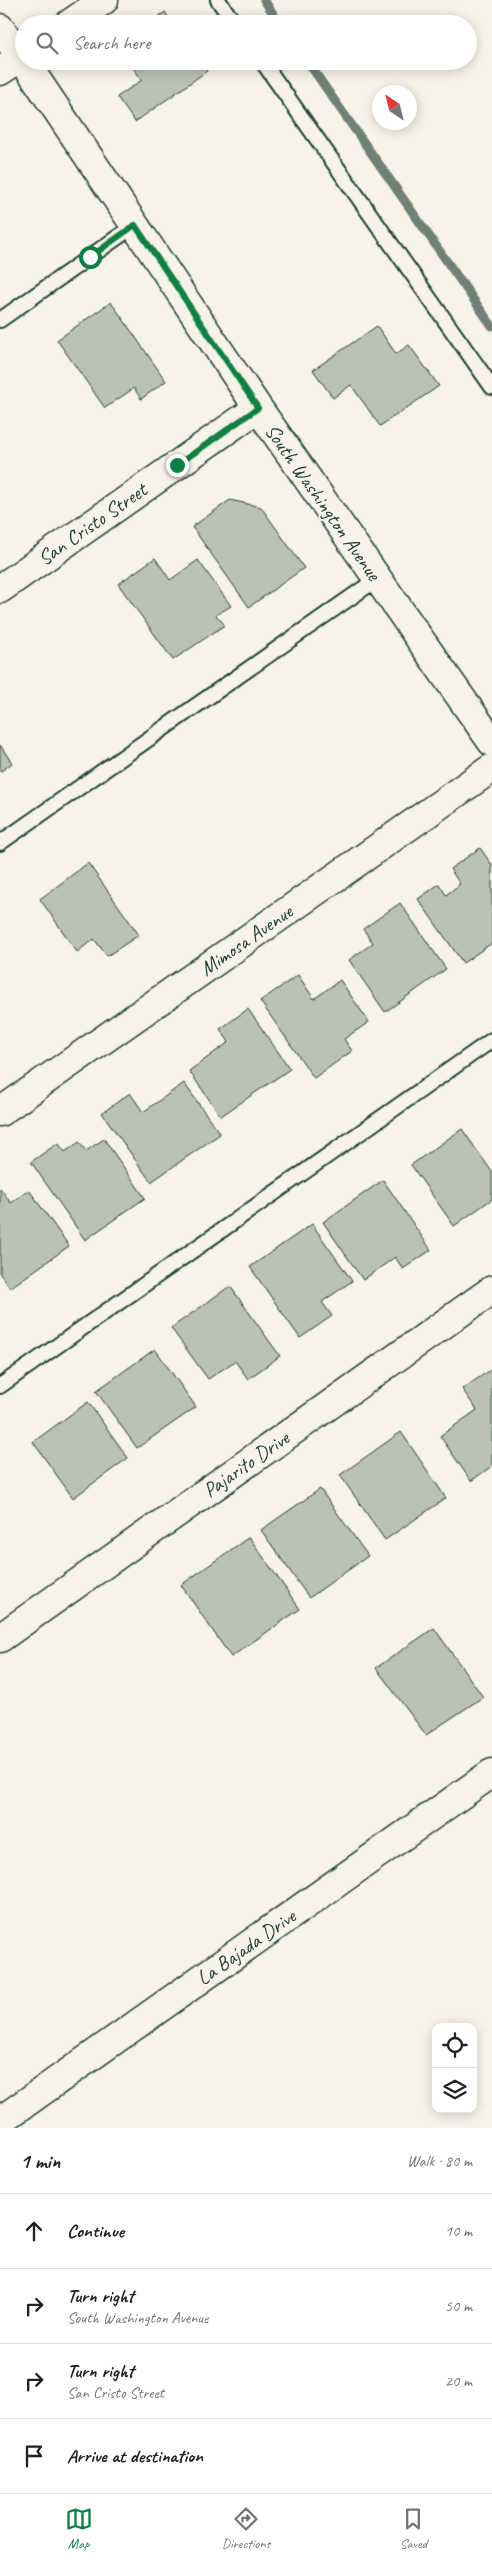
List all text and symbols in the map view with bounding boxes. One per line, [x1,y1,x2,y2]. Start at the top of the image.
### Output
search box [15,15,477,70]
icon: search [33,29,61,57]
text: Search here [73,31,150,55]
north arrow [372,85,417,130]
route start [79,246,102,269]
street label: South Washington Avenue [259,419,387,586]
route end [166,454,189,477]
street label: San Cristo Street [32,476,153,571]
street label: Mimosa Avenue [194,898,299,982]
street label: Pajarito Drive [198,1424,295,1503]
street label: La Bajada Drive [191,1903,302,1991]
map controls [432,2023,477,2113]
button: locate [432,2023,477,2068]
button: layers [432,2068,477,2113]
text: 1 min [20,2148,60,2174]
text: Walk · 80 m [407,2151,472,2171]
icon: ahead [20,2217,48,2245]
text: Continue [67,2219,124,2243]
text: 10 m [445,2221,472,2241]
text: Turn right [67,2284,134,2308]
icon: right [20,2292,48,2320]
text: 50 m [445,2296,472,2316]
text: South Washington Avenue [67,2308,208,2328]
text: Turn right [67,2359,134,2383]
icon: right [20,2367,48,2395]
text: 20 m [445,2371,472,2391]
text: San Cristo Street [67,2383,164,2403]
icon: arrive [20,2442,48,2470]
text: Arrive at destination [67,2444,203,2468]
tab: Map [65,2505,93,2552]
tab: Directions [222,2505,270,2552]
tab: Saved [399,2505,427,2552]

